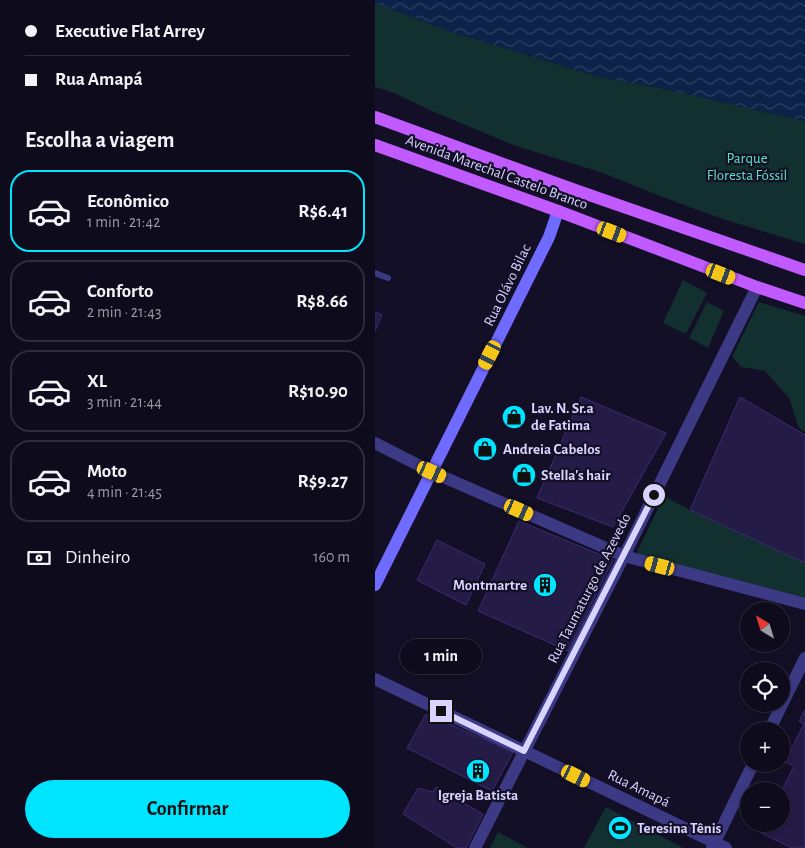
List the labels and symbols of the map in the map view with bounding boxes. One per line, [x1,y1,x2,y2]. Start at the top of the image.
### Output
street label: Avenida Marechal Castelo Branco [404,133,590,212]
park label: Parque Floresta Fóssil [707,151,787,183]
car [595,220,628,244]
street label: Rua Olávo Bilac [481,242,534,329]
car [704,262,737,286]
car [476,338,503,372]
place label: Lav. N. Sr.a de Fatima [531,401,594,433]
shop icon: Lav. N. Sr.a de Fatima [501,404,527,430]
shop icon: Andreia Cabelos [472,436,498,462]
place label: Andreia Cabelos [503,442,601,457]
car [415,459,448,485]
shop icon: Stella's hair [511,462,537,488]
place label: Stella's hair [541,468,611,483]
route start [643,484,665,506]
car [502,497,535,523]
street label: Rua Taumaturgo de Azevedo [545,511,634,666]
car [643,555,676,577]
building icon: Montmartre [532,572,558,598]
place label: Montmartre [453,578,527,593]
north arrow [740,602,790,652]
callout: 1 min [400,638,482,674]
route end [430,700,452,722]
building icon: Igreja Batista [465,758,491,784]
car [559,763,592,789]
street label: Rua Amapá [605,767,672,810]
place label: Igreja Batista [438,788,518,803]
sports icon: Teresina Tênis [607,815,633,841]
place label: Teresina Tênis [637,821,722,836]

